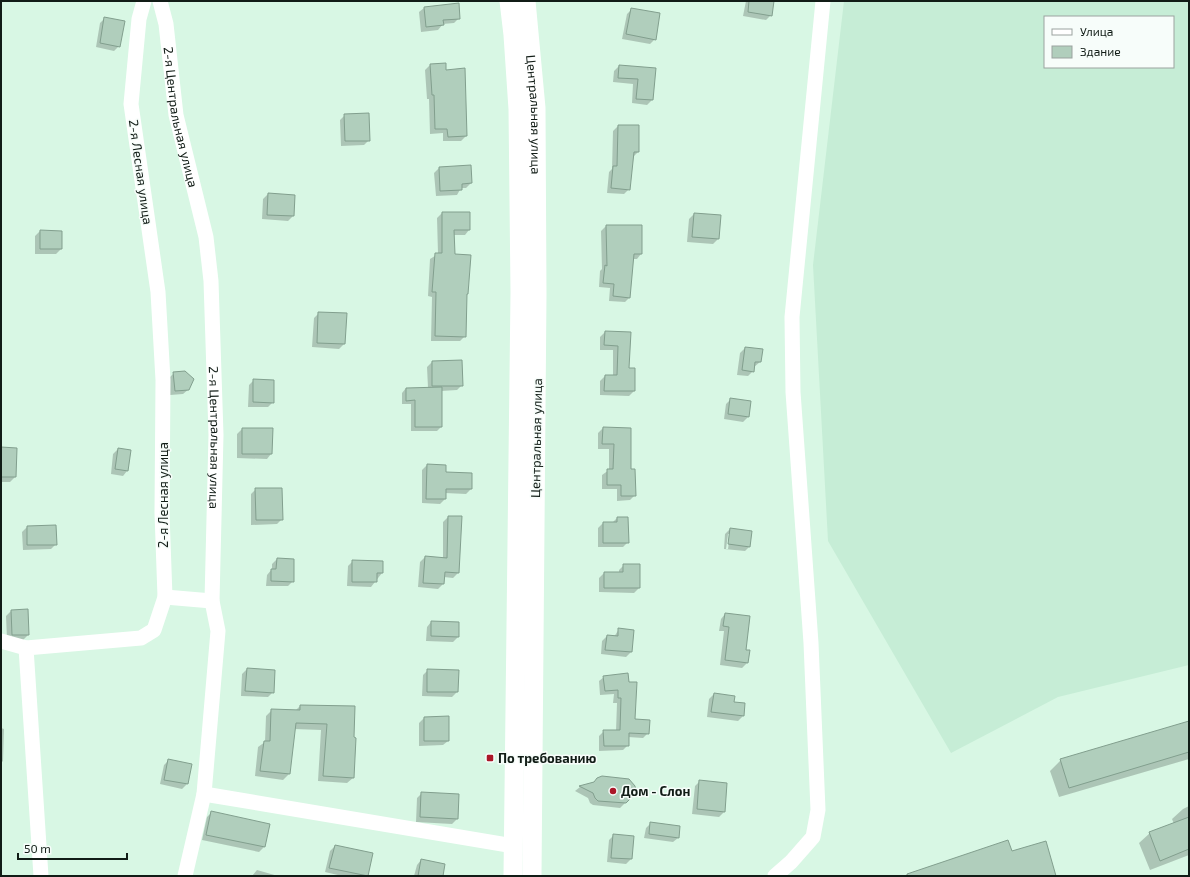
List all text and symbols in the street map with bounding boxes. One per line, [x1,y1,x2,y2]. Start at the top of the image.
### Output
legend [1044,16,1174,68]
text: Улица [1080,24,1113,38]
text: Здание [1080,44,1121,58]
street label: 2-я Центральная улица [161,46,201,189]
street label: Центральная улица [523,54,544,175]
street label: 2-я Лесная улица [126,118,156,226]
street label: 2-я Центральная улица [206,366,224,509]
street label: Центральная улица [527,378,545,498]
street label: 2-я Лесная улица [155,442,171,548]
place label: По требованию [498,750,597,766]
marker: По требованию [485,753,495,763]
place label: Дом - Слон [621,783,691,799]
marker: Дом - Слон [608,786,618,796]
scale bar [18,835,127,861]
text: 50 m [24,841,51,855]

